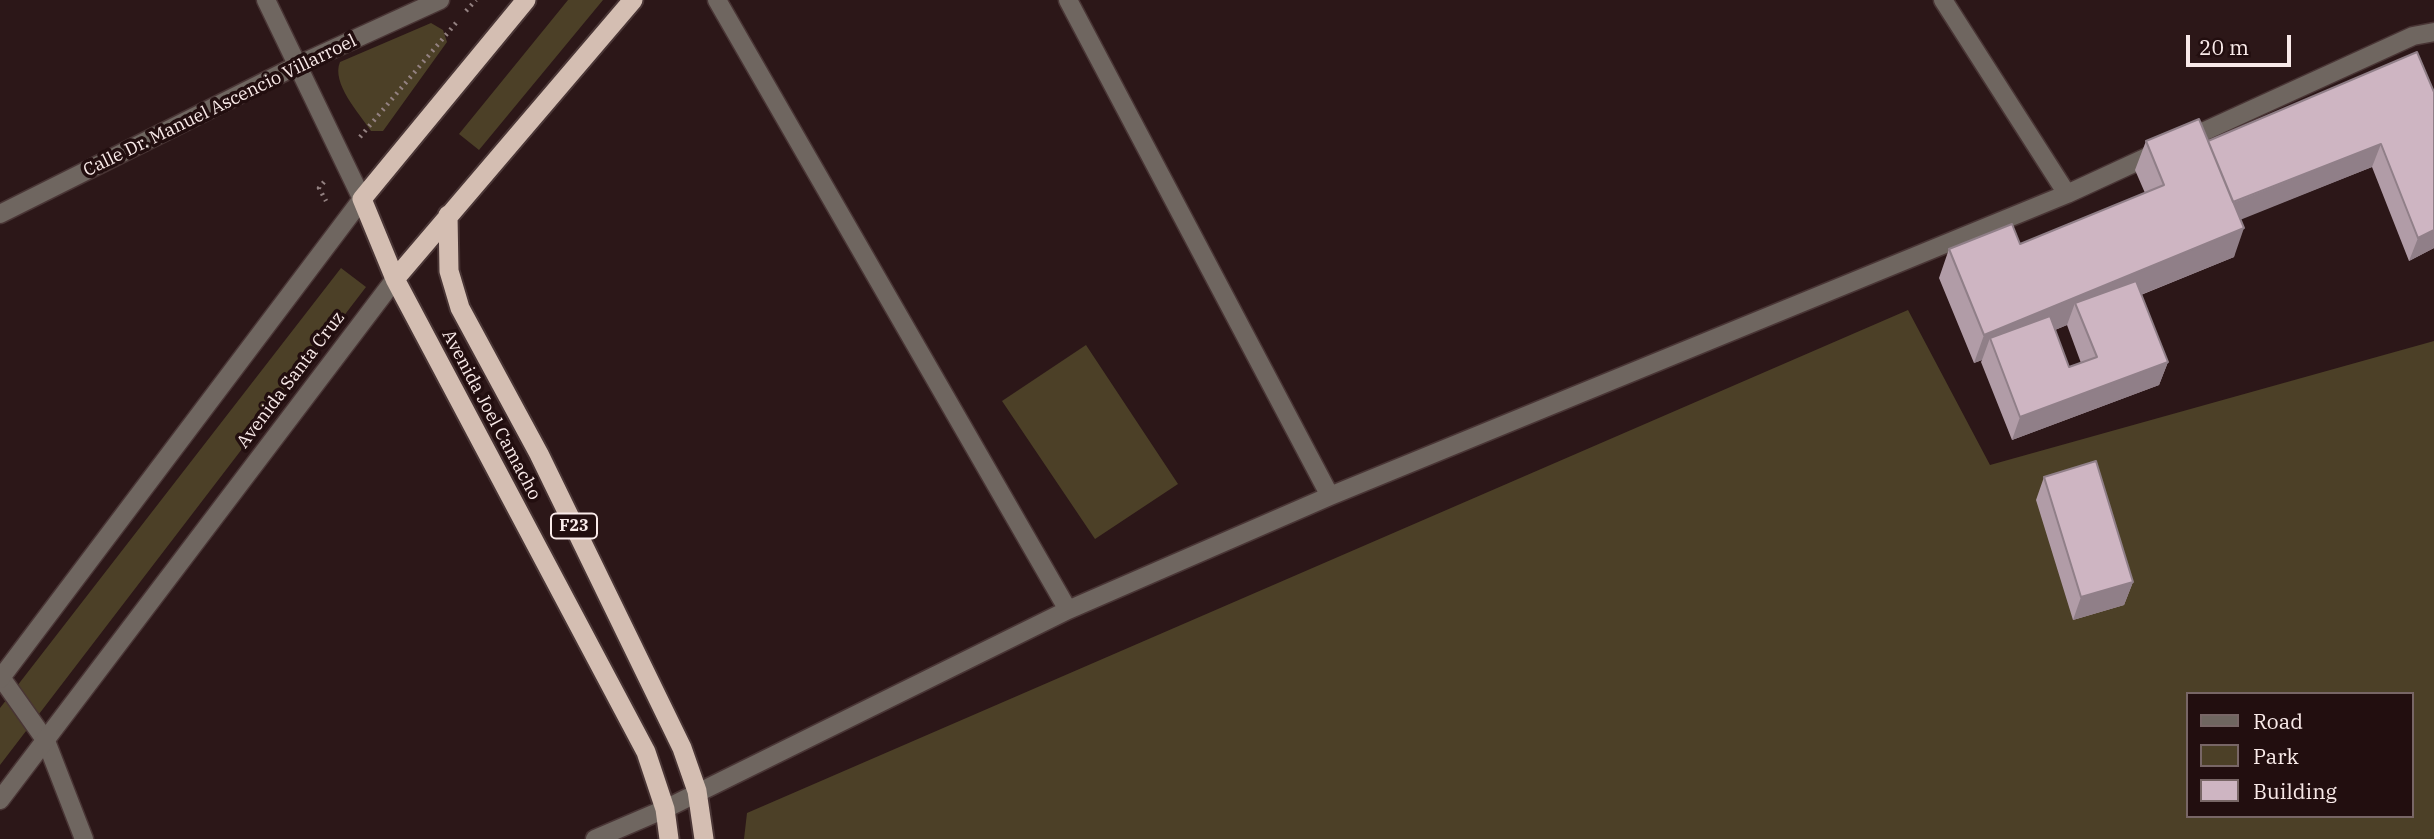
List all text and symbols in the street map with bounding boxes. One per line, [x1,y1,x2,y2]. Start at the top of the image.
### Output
scale bar [2189,21,2294,65]
street label: Calle Dr. Manuel Ascencio Villarroel [80,30,360,182]
text: 20 m [2199,33,2249,61]
street label: Avenida Santa Cruz [233,307,349,453]
street label: Avenida Joel Camacho [437,326,545,504]
road number: F23 [551,513,597,538]
legend [2186,692,2413,818]
text: Road [2253,707,2303,735]
text: Park [2253,742,2299,770]
text: Building [2253,777,2337,805]

